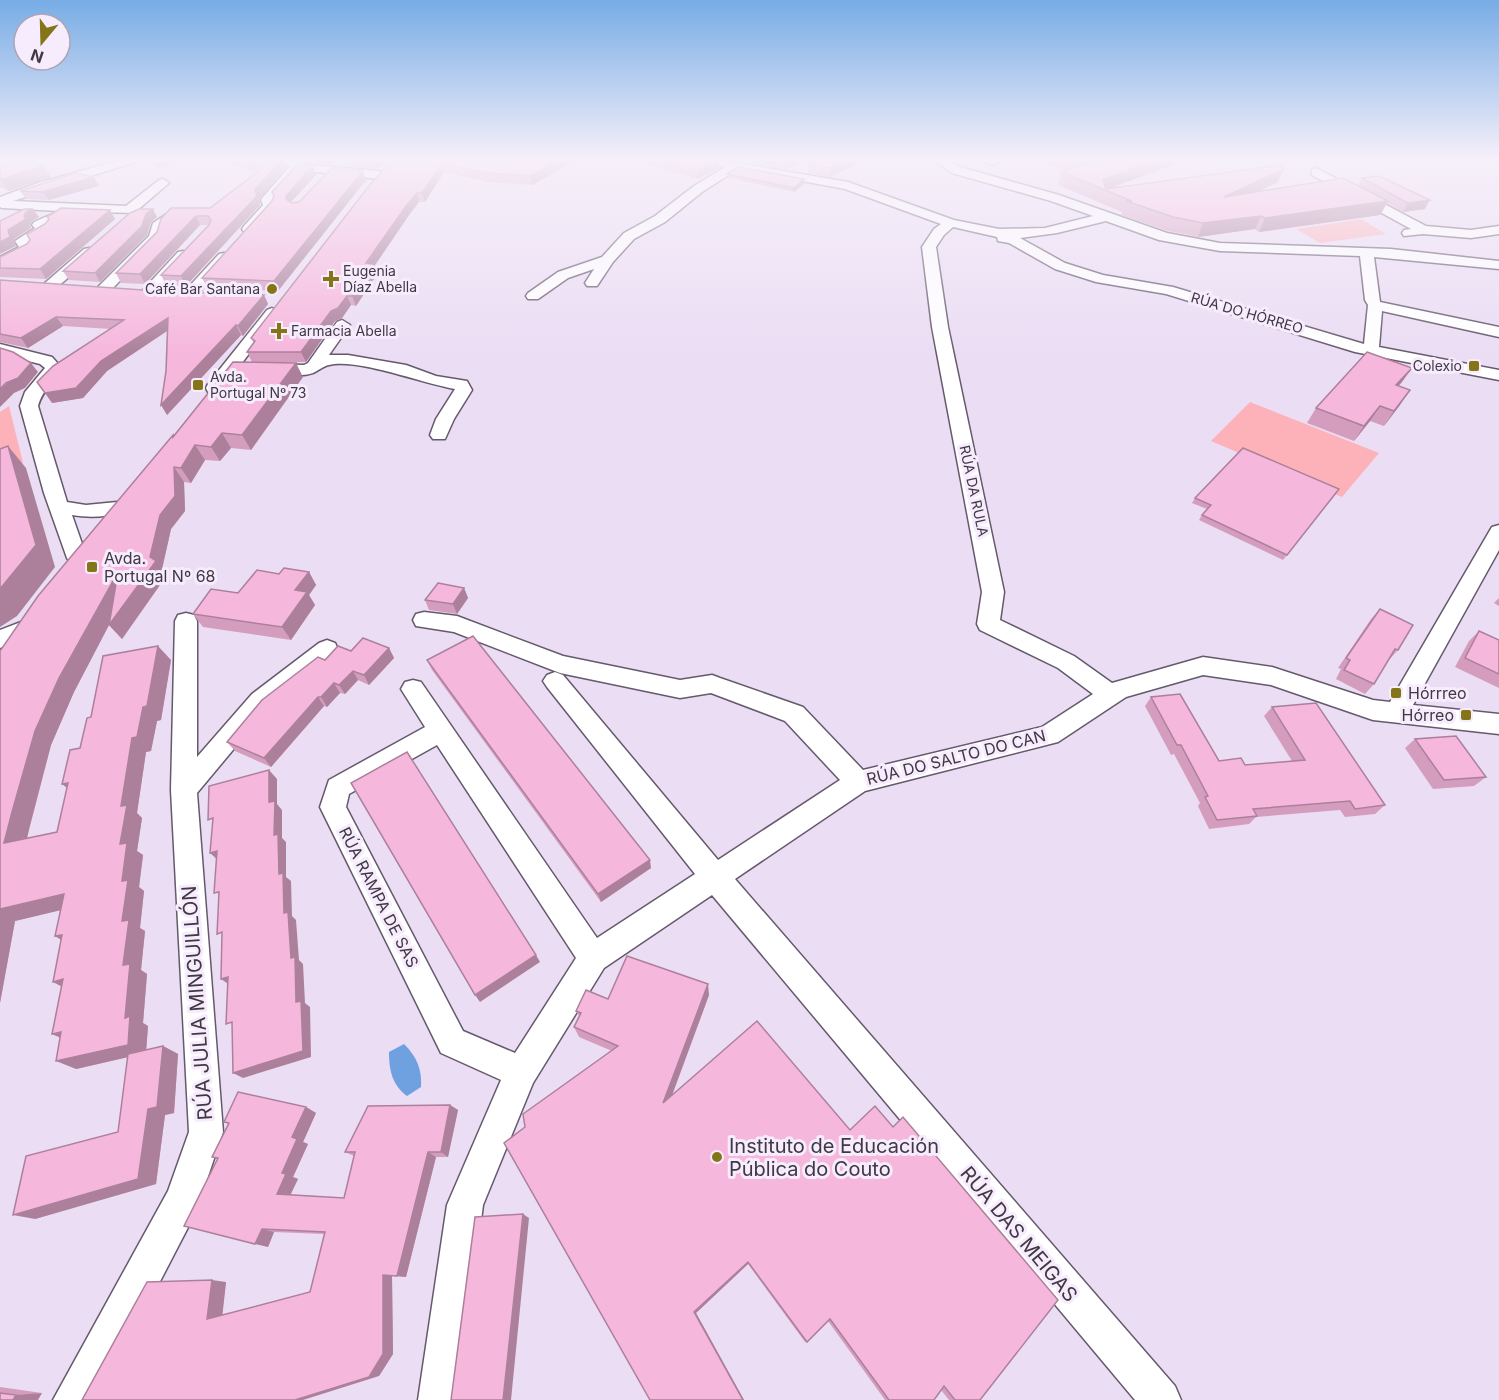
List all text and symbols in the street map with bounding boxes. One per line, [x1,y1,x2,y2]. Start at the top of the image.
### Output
north arrow [12,12,72,72]
text: N [28,45,46,68]
place label: Eugenia Díaz Abella [343,262,417,295]
marker: Eugenia Díaz Abella [324,272,338,286]
place label: Café Bar Santana [145,280,260,297]
marker: Café Bar Santana [265,282,279,296]
street label: RÚA DO HÓRREO [1189,288,1305,337]
place label: Farmacia Abella [291,322,397,339]
marker: Farmacia Abella [272,324,286,338]
place label: Colexio [1413,357,1462,374]
marker: Colexio [1467,359,1481,373]
place label: Avda. Portugal Nº 73 [210,368,307,401]
marker: Avda. Portugal Nº 73 [191,378,205,392]
street label: RÚA DA RULA [957,444,993,538]
place label: Avda. Portugal Nº 68 [104,548,215,586]
marker: Avda. Portugal Nº 68 [85,560,99,574]
place label: Hórrreo [1408,683,1467,703]
marker: Hórrreo [1389,686,1403,700]
place label: Hórreo [1402,705,1454,725]
marker: Hórreo [1459,708,1473,722]
street label: RÚA DO SALTO DO CAN [864,725,1048,789]
street label: RÚA RAMPA DE SAS [335,823,423,971]
street label: RÚA JULIA MINGUILLÓN [176,885,217,1121]
place label: Instituto de Educación Pública do Couto [729,1134,939,1181]
marker: Instituto de Educación Pública do Couto [710,1150,724,1164]
street label: RÚA DAS MEIGAS [955,1161,1083,1307]

